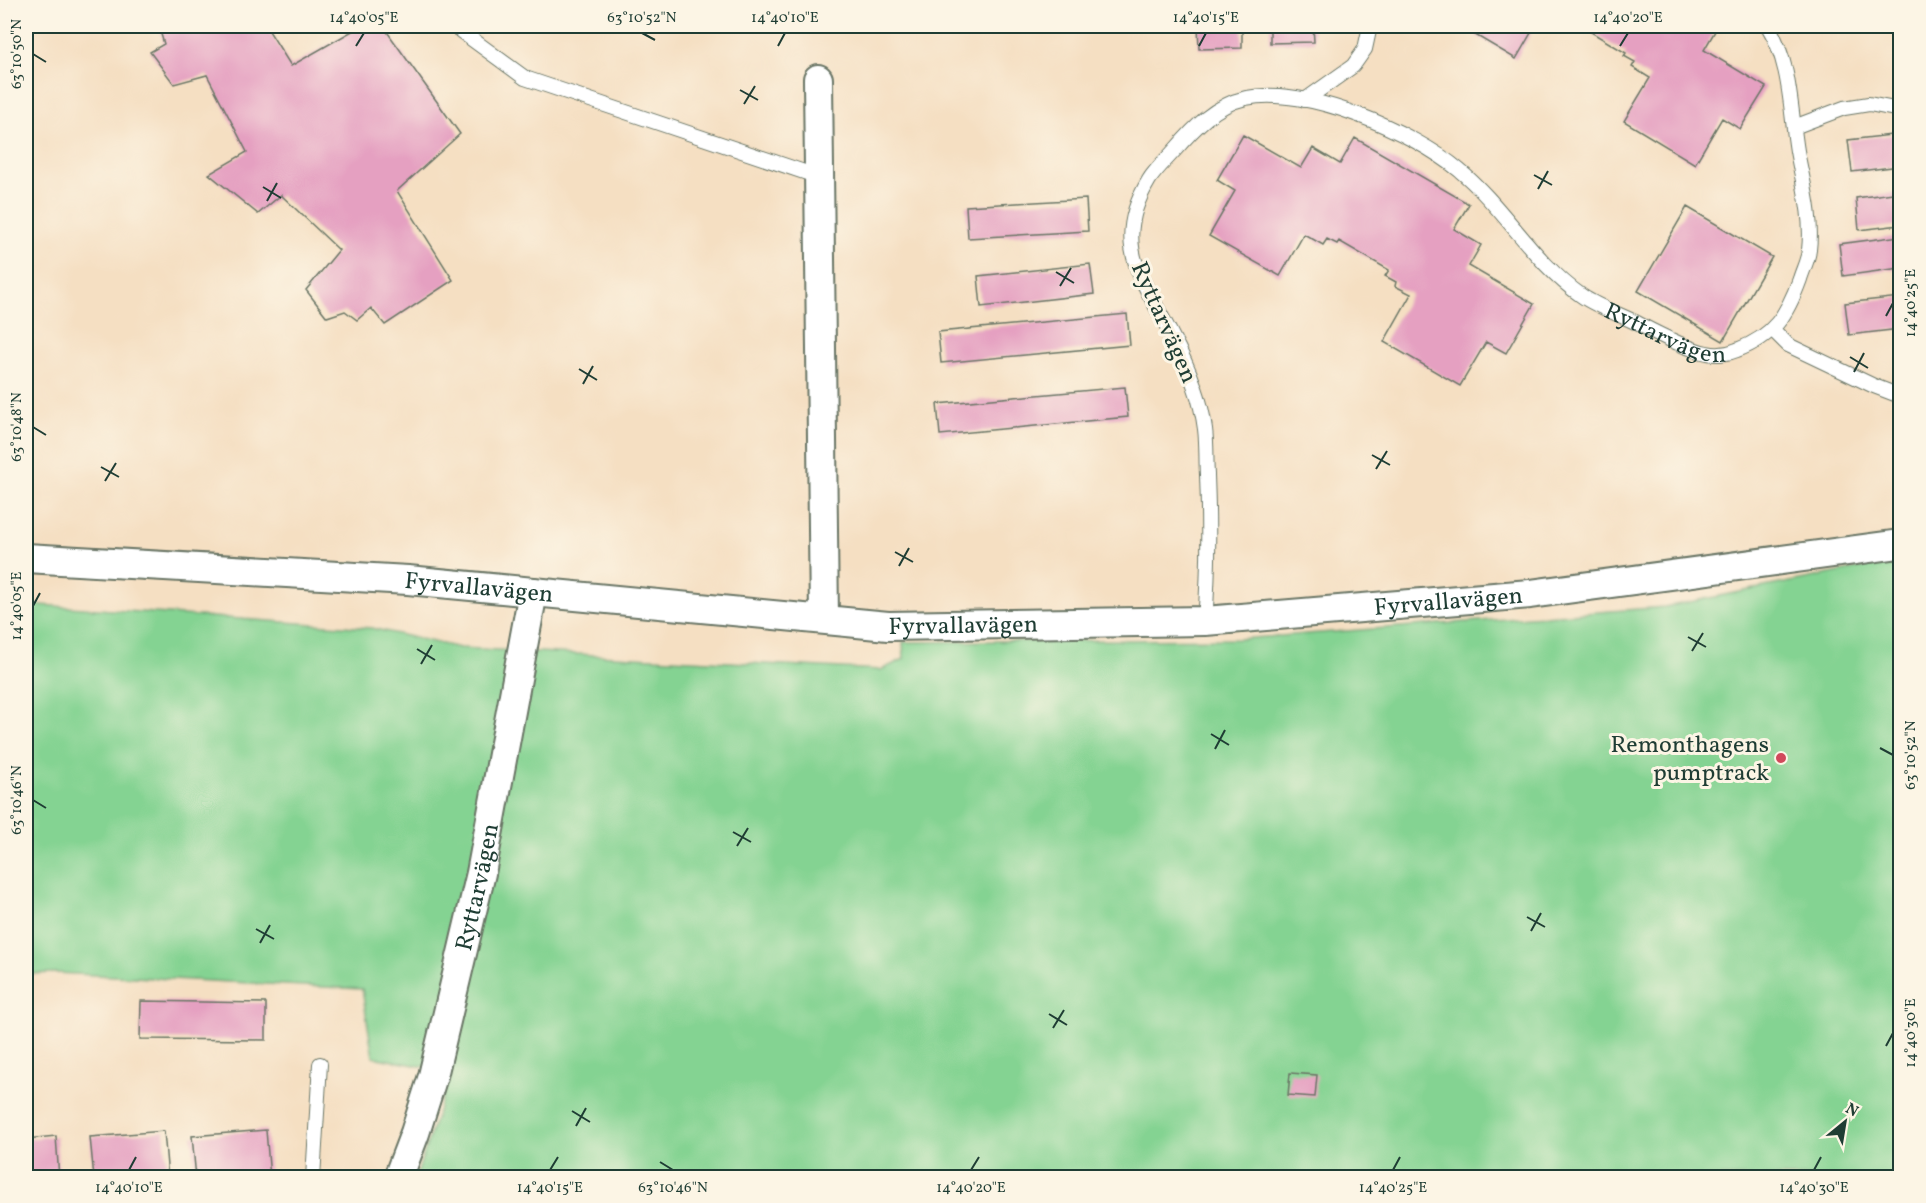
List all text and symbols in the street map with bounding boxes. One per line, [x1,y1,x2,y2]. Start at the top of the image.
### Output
text: 14°40'05"E [329,8,399,29]
text: 63°10'52"N [607,8,677,29]
text: 14°40'10"E [751,8,819,29]
text: 14°40'15"E [1173,8,1239,29]
text: 14°40'20"E [1593,8,1663,29]
text: 63°10'50"N [7,19,28,89]
street label: Ryttarvägen [1121,257,1205,389]
text: 14°40'25"E [1901,269,1922,337]
street label: Ryttarvägen [1598,295,1727,373]
text: 63°10'48"N [7,392,28,462]
street label: Fyrvallavägen [403,565,555,613]
text: 14°40'05"E [7,571,28,641]
street label: Fyrvallavägen [1373,580,1524,626]
street label: Fyrvallavägen [888,609,1038,645]
text: 63°10'52"N [1901,720,1922,790]
place label: Remonthagens pumptrack [1610,729,1769,791]
marker: Remonthagens pumptrack [1774,751,1788,765]
text: 63°10'46"N [7,765,28,835]
street label: Ryttarvägen [448,821,509,955]
text: 14°40'30"E [1901,998,1922,1068]
north arrow [1815,1092,1875,1152]
text: N [1841,1098,1862,1123]
text: 14°40'10"E [95,1178,163,1199]
text: 14°40'15"E [517,1178,583,1199]
text: 63°10'46"N [638,1178,708,1199]
text: 14°40'20"E [936,1178,1006,1199]
text: 14°40'25"E [1359,1178,1427,1199]
text: 14°40'30"E [1779,1178,1849,1199]

